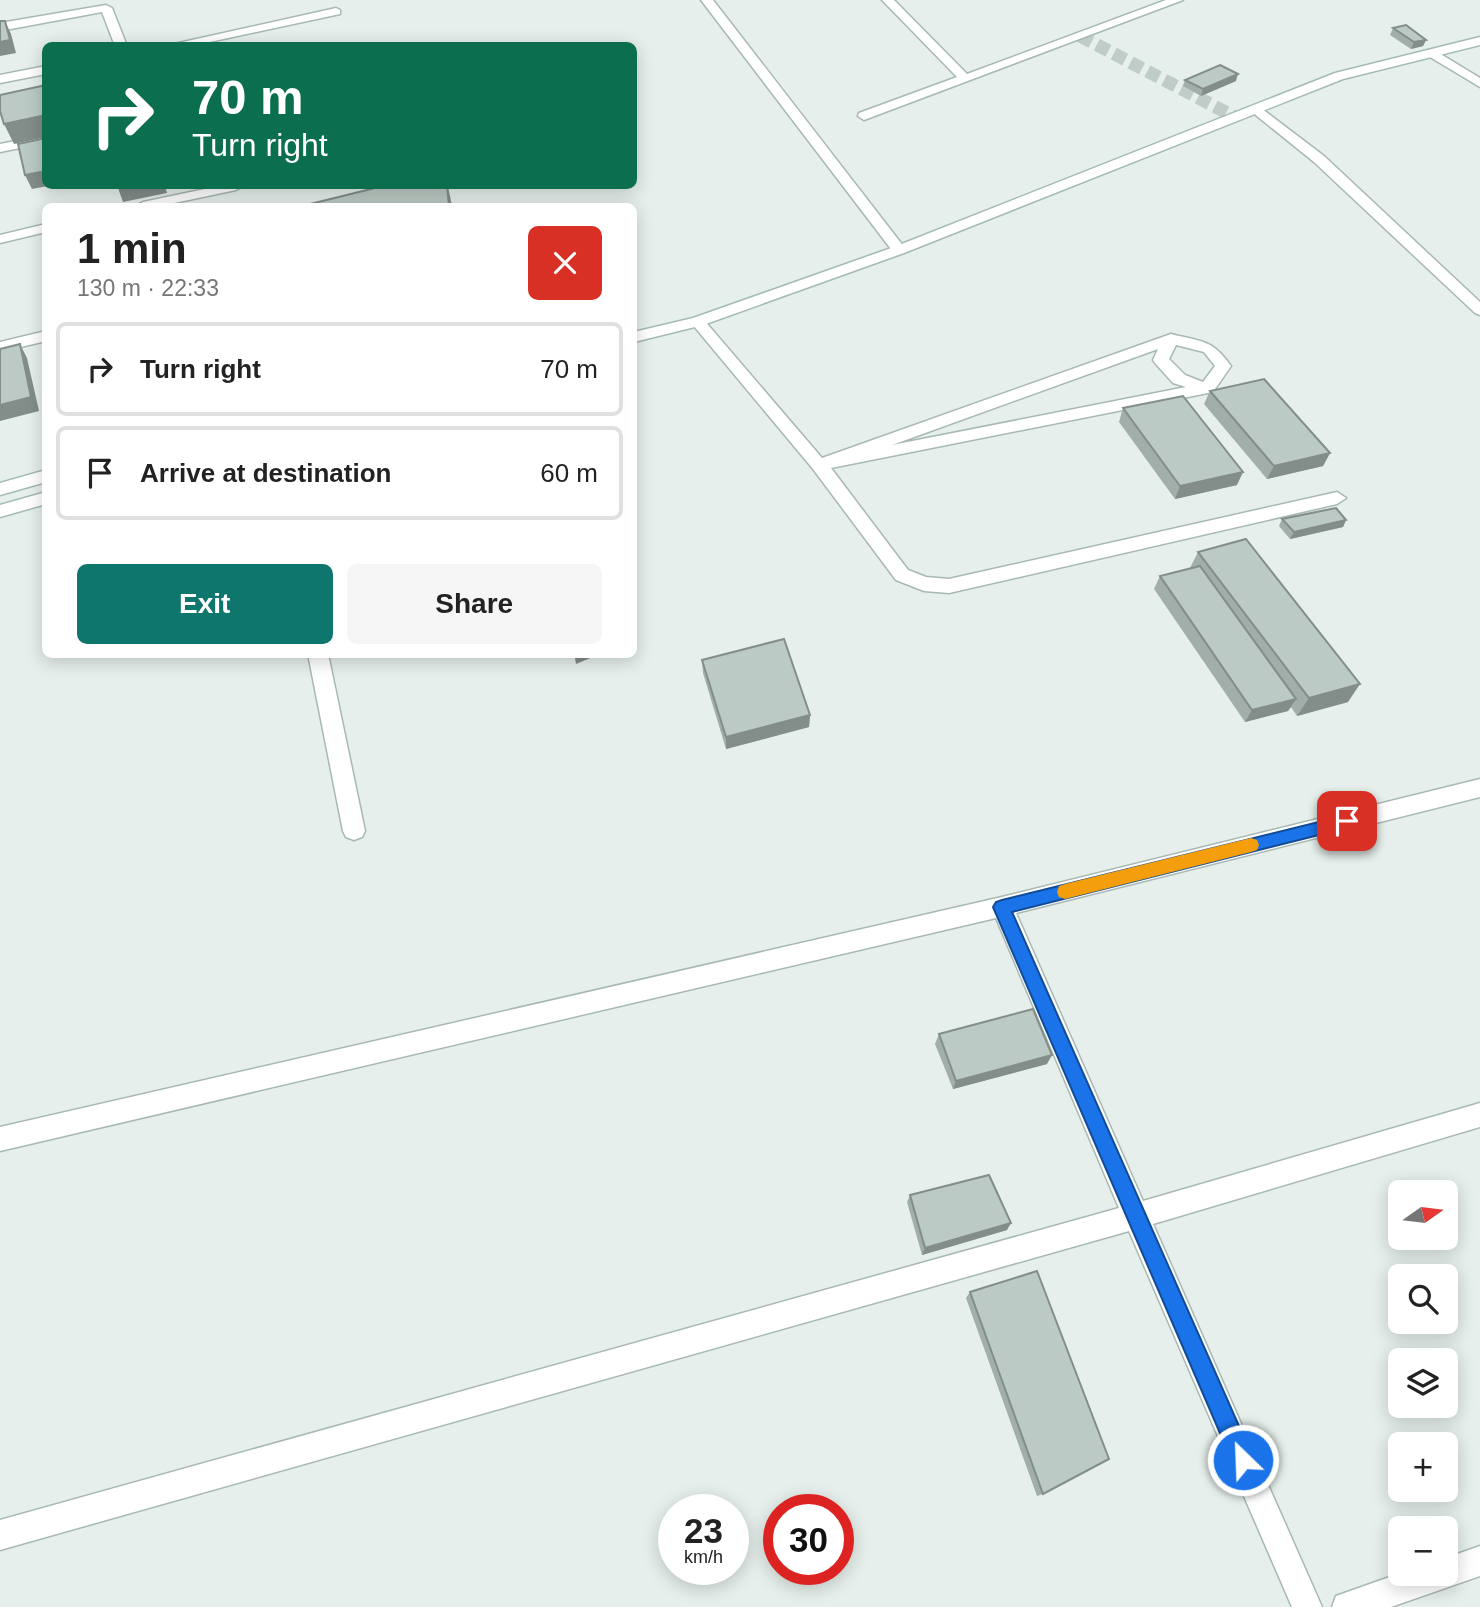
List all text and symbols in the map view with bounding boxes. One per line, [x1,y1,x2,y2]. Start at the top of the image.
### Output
icon: right [77,70,168,161]
text: 70 m [192,70,304,124]
text: Turn right [192,127,328,163]
text: 1 min [77,225,187,272]
button: close [528,226,602,300]
text: 130 m · 22:33 [77,275,219,301]
icon: right [81,350,119,388]
text: Turn right [140,354,261,384]
text: 70 m [540,354,598,384]
icon: arrive [81,454,119,492]
text: Arrive at destination [140,458,391,488]
text: 60 m [540,458,598,488]
button: Exit [77,564,333,644]
button: Share [347,564,602,644]
pin [1317,791,1377,851]
icon: arrive [1328,802,1366,840]
north arrow [1388,1180,1458,1250]
map controls [1388,1180,1458,1586]
button: search [1388,1264,1458,1334]
button: layers [1388,1348,1458,1418]
position arrow [1206,1423,1280,1497]
button: + [1388,1432,1458,1502]
speed limit sign: 30 [763,1494,854,1585]
text: 23 [684,1511,723,1550]
button: − [1388,1516,1458,1586]
text: km/h [684,1547,723,1567]

